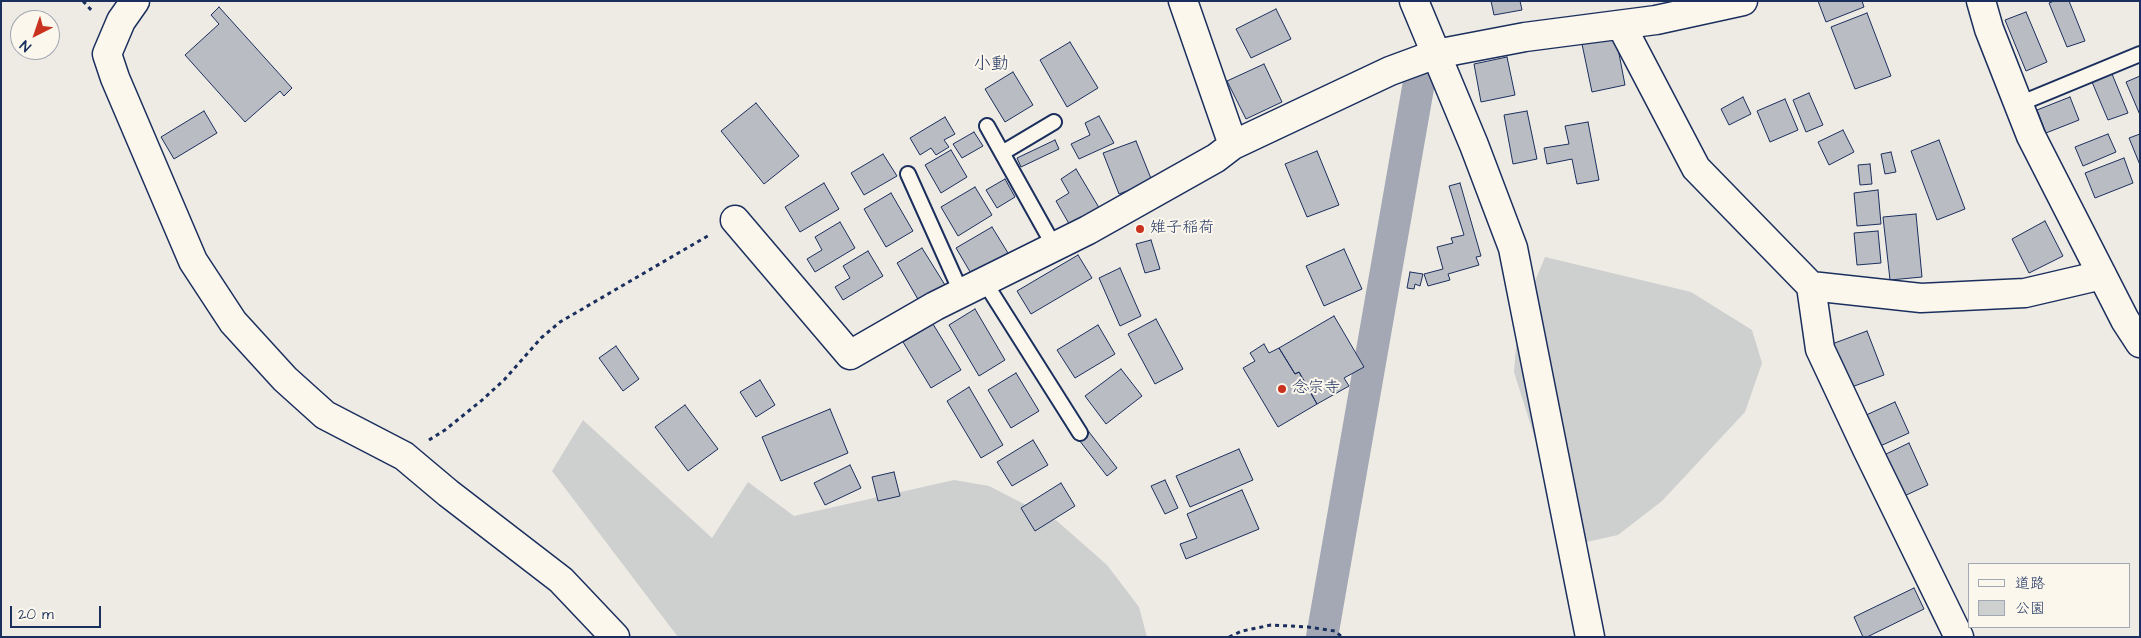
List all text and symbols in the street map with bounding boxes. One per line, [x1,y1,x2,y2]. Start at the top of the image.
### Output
north arrow [10,10,60,60]
text: N [16,35,36,56]
district label: 小動 [973,54,1009,76]
place label: 雉子稲荷 [1150,219,1214,239]
marker: 雉子稲荷 [1134,223,1146,235]
place label: 念宗寺 [1292,379,1340,399]
marker: 念宗寺 [1276,383,1288,395]
legend [1968,563,2131,628]
text: 道路 [2015,573,2045,594]
scale bar [12,596,104,628]
text: 公園 [2015,598,2045,619]
text: 20 m [18,604,54,625]

